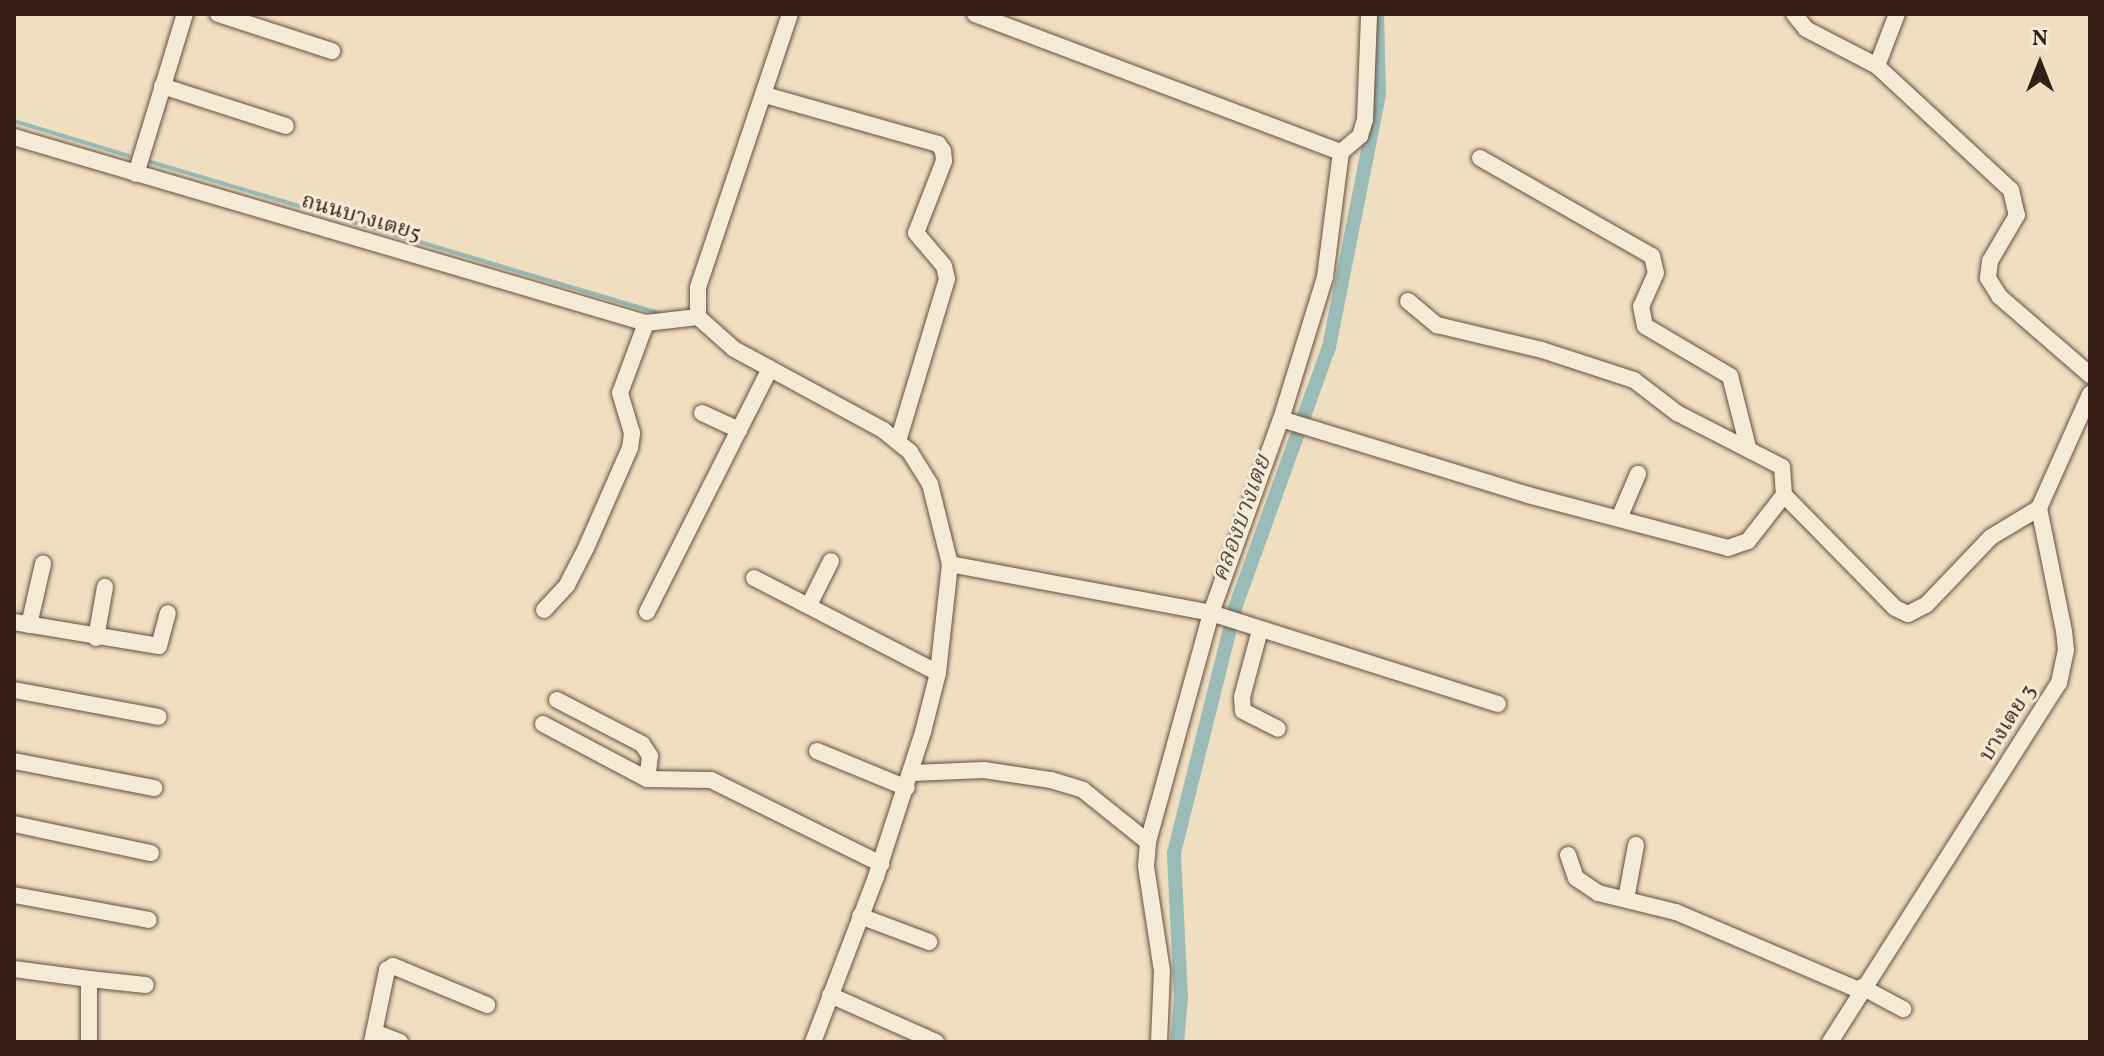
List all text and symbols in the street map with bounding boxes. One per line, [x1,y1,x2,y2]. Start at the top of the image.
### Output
north arrow [2000,24,2080,104]
text: N [2032,24,2048,55]
street label: ถนนบางเตย5 [298,188,424,248]
water label: คลองบางเตย [1207,452,1279,586]
street label: บางเตย 3 [1974,680,2042,766]

